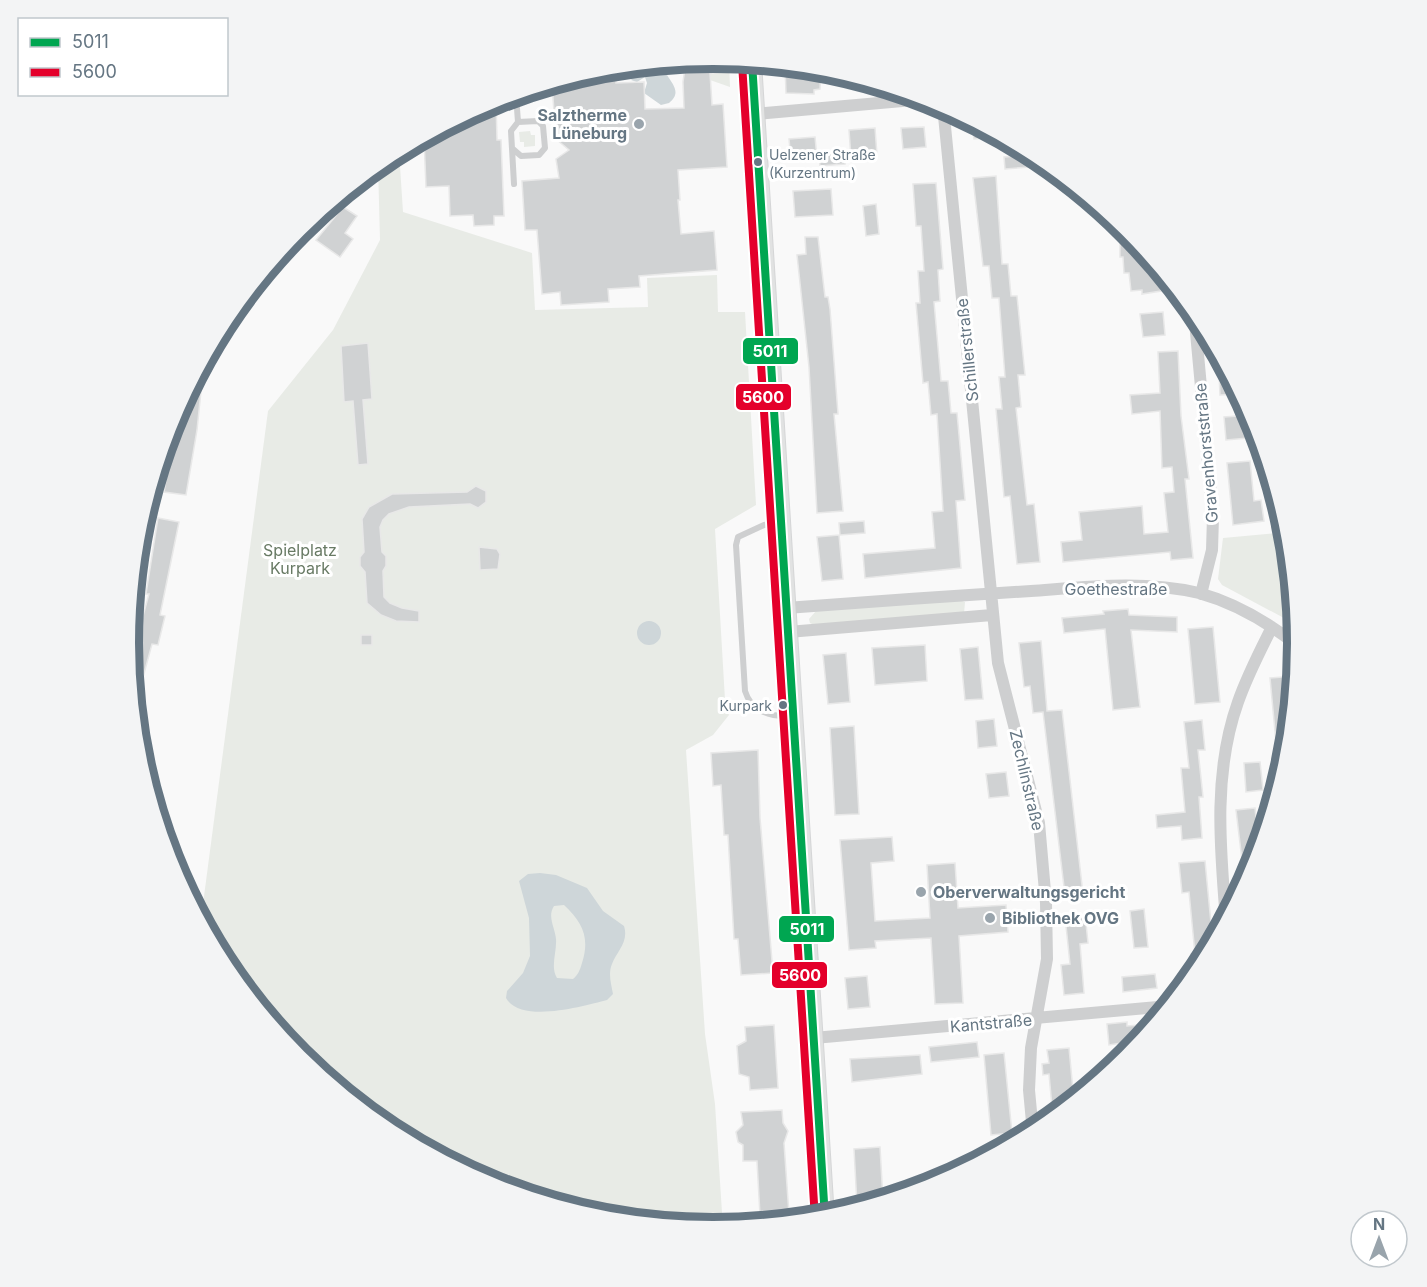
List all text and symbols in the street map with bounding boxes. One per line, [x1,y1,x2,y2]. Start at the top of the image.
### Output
legend [18,18,228,96]
text: 5011 [72,31,109,52]
text: 5600 [72,61,117,82]
place label: Salztherme Lüneburg [538,105,627,143]
marker: Salztherme Lüneburg [632,117,646,131]
place label: Uelzener Straße (Kurzentrum) [769,146,876,181]
marker: Uelzener Straße (Kurzentrum) [752,156,764,168]
street label: Schillerstraße [952,297,982,403]
line badge: 5011 [742,337,799,365]
text: 5011 [753,341,787,361]
street label: Gravenhorststraße [1190,382,1222,524]
line badge: 5600 [735,383,792,411]
text: 5600 [742,387,784,407]
park label: Spielplatz Kurpark [263,540,337,578]
street label: Goethestraße [1065,579,1167,599]
place label: Kurpark [720,697,772,714]
marker: Kurpark [777,699,789,711]
street label: Zechlinstraße [1006,728,1048,832]
place label: Oberverwaltungsgericht [933,882,1125,902]
marker: Oberverwaltungsgericht [914,885,928,899]
place label: Bibliothek OVG [1002,908,1119,928]
marker: Bibliothek OVG [983,911,997,925]
line badge: 5011 [778,915,835,943]
text: 5011 [790,919,824,939]
line badge: 5600 [771,961,828,989]
text: 5600 [779,965,821,985]
street label: Kantstraße [949,1009,1033,1037]
north arrow [1349,1209,1409,1269]
text: N [1373,1214,1385,1234]

